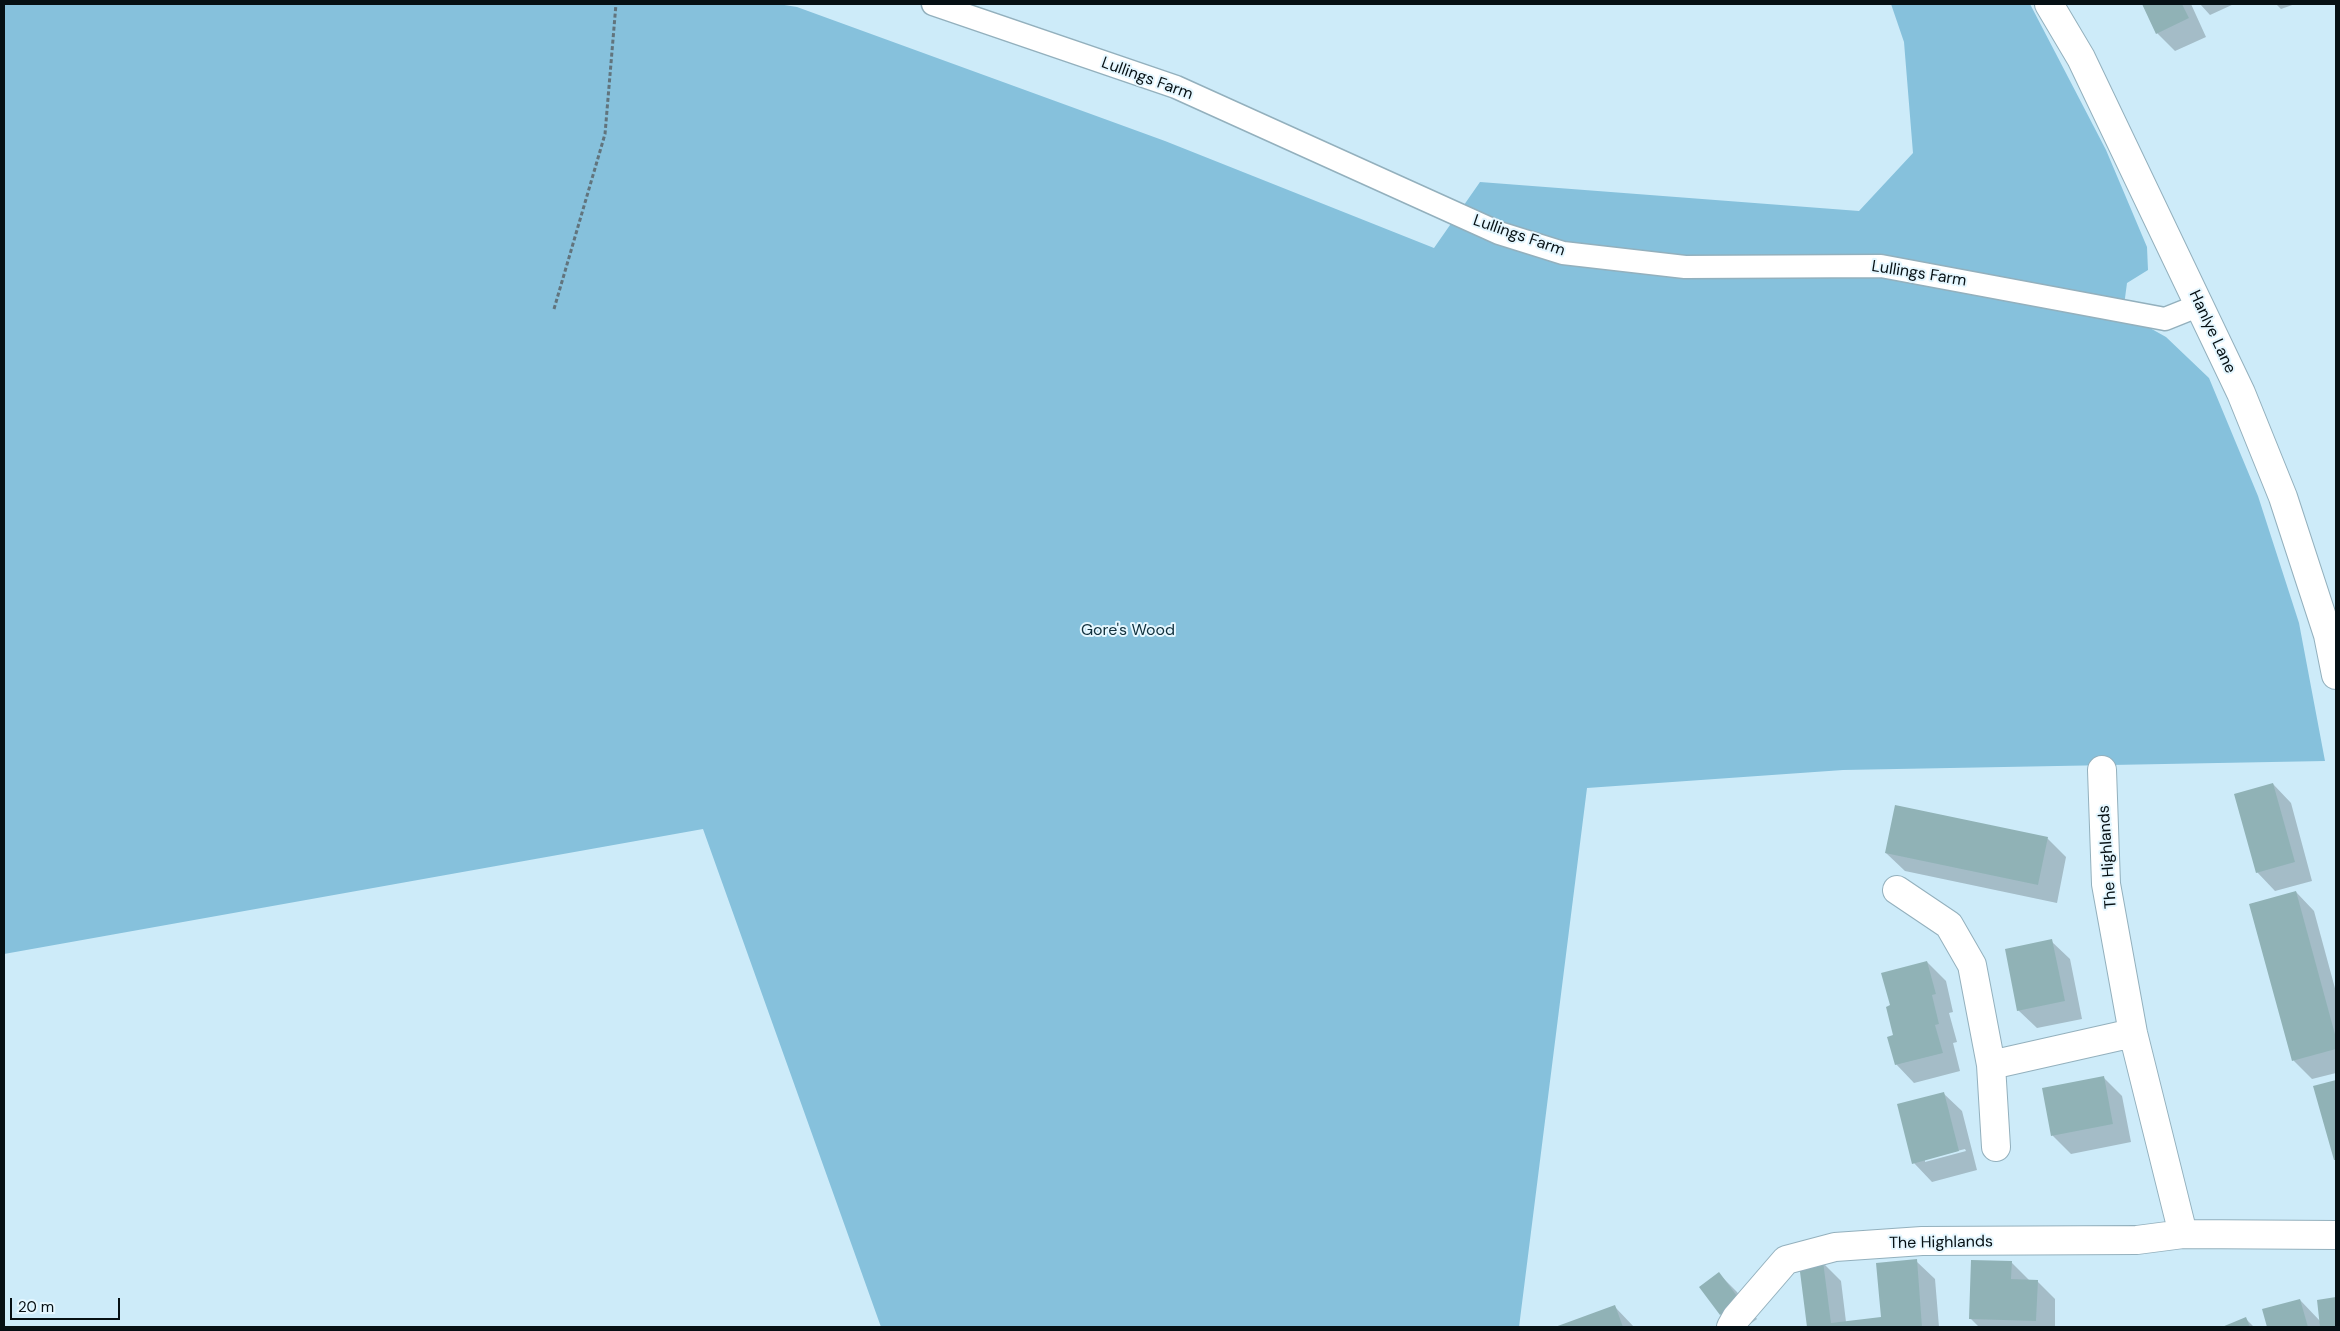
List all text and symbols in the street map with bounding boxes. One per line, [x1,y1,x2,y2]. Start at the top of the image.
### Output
street label: Lullings Farm [1099,54,1195,104]
street label: Lullings Farm [1471,211,1567,261]
street label: Lullings Farm [1870,257,1968,291]
street label: Hanlye Lane [2184,287,2240,377]
park label: Gore's Wood [1081,621,1175,641]
street label: The Highlands [2095,805,2121,909]
street label: The Highlands [1889,1232,1993,1254]
scale bar [12,1288,122,1320]
text: 20 m [18,1297,54,1317]

